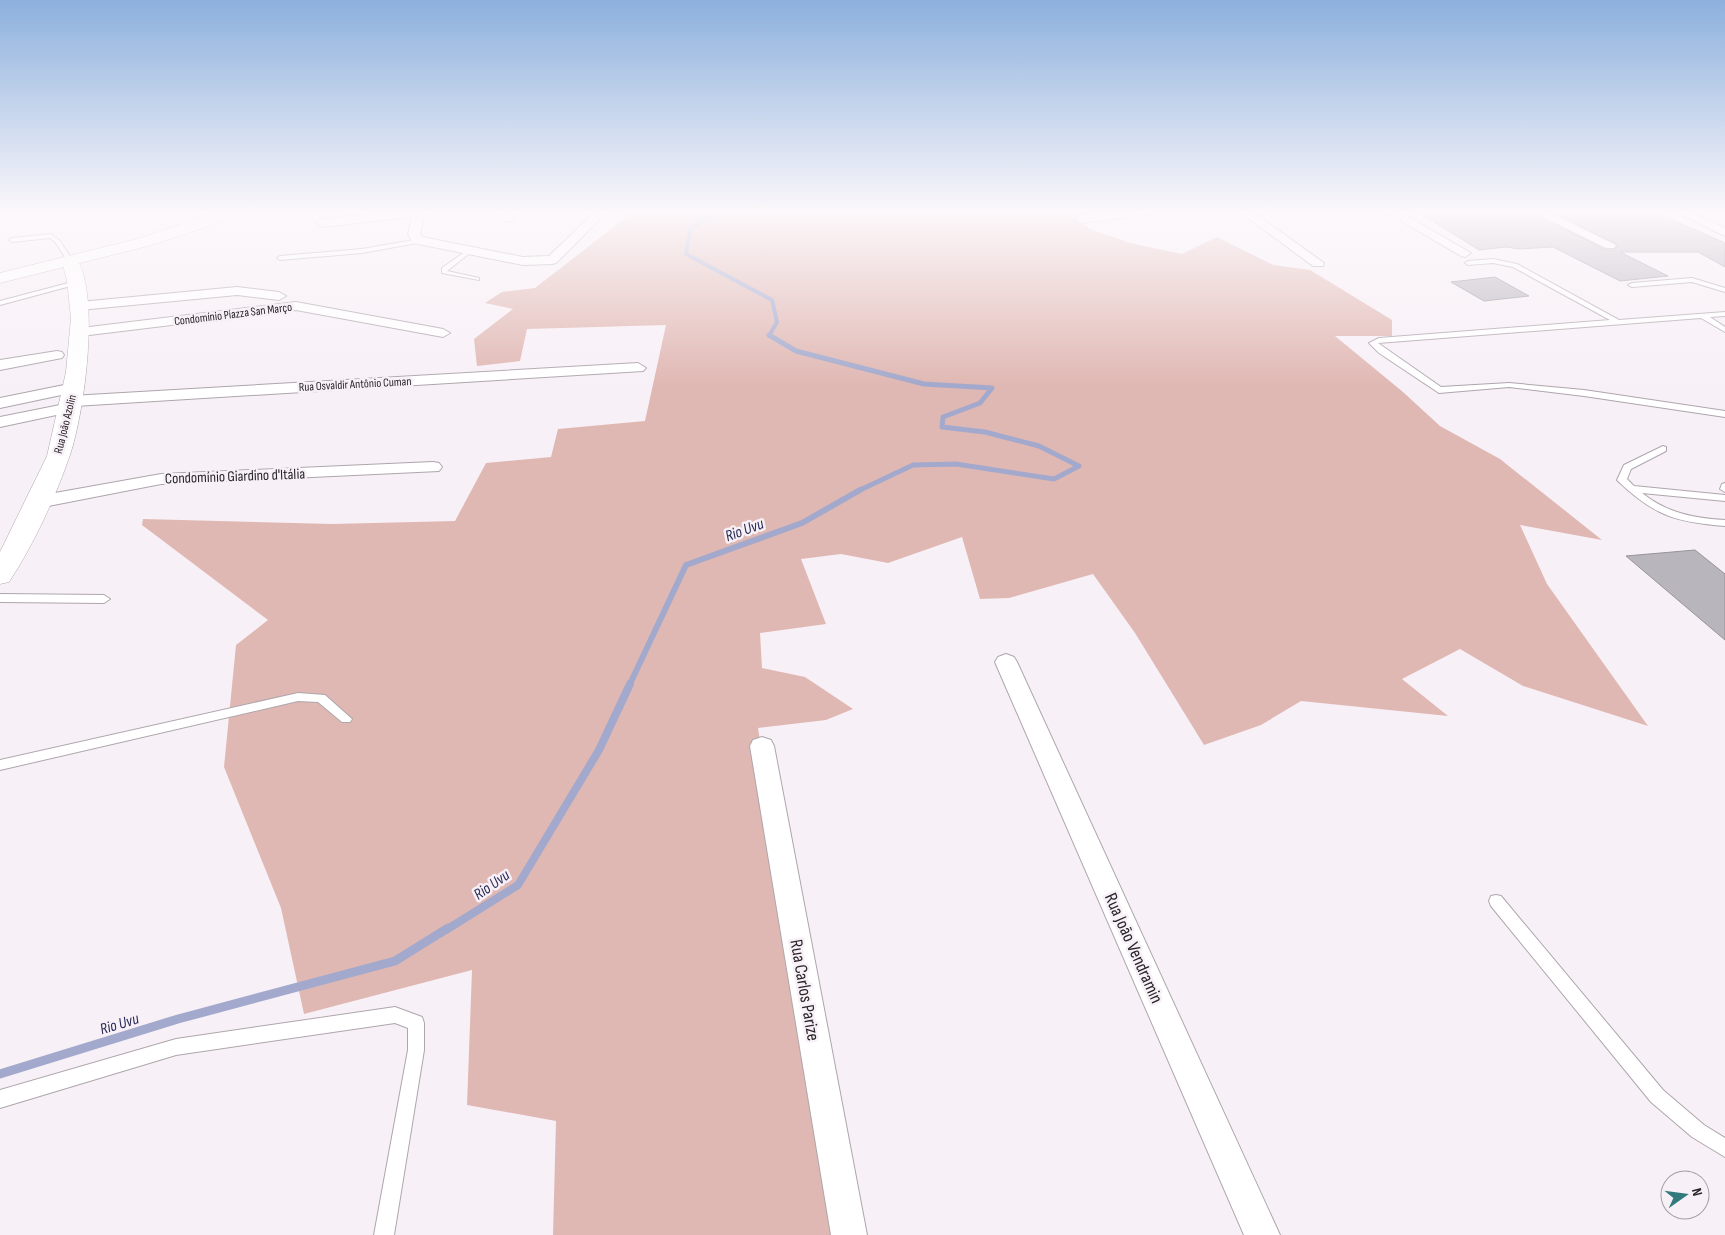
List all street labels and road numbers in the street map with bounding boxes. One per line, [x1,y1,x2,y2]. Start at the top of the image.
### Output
street label: Condomínio Piazza San Março [173,300,293,329]
street label: Rua Osvaldir Antônio Cuman [298,374,412,395]
street label: Rua João Azolin [51,393,80,455]
street label: Condomínio Giardino d'Itália [165,465,306,488]
street label: Rua João Vendramin [1100,890,1167,1007]
street label: Rua Carlos Parize [785,938,824,1042]

